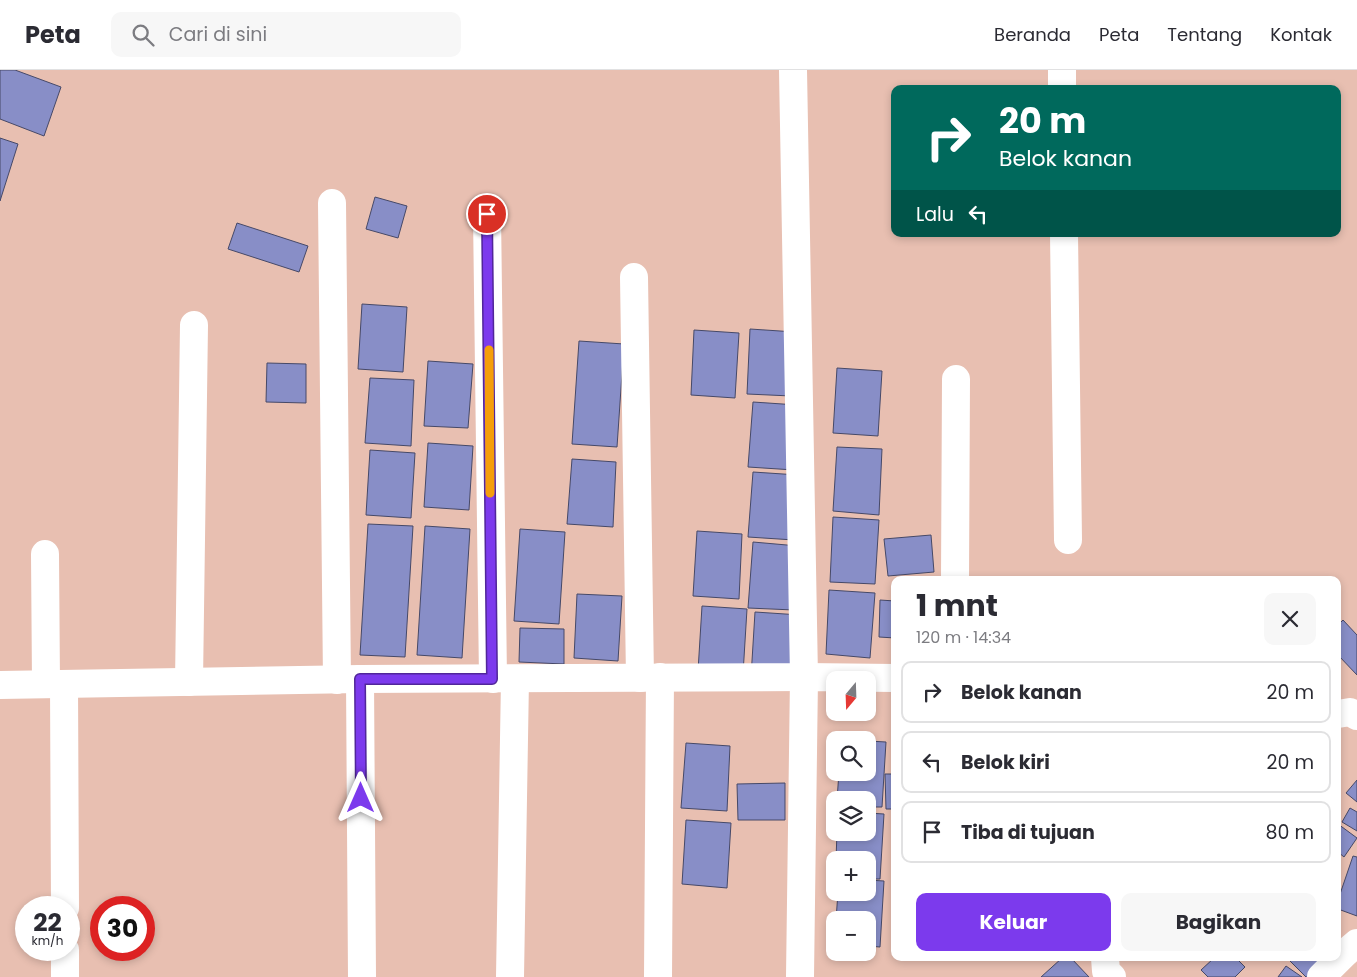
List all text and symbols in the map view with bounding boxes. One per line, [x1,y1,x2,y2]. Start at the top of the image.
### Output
search box [111,12,461,57]
text: Peta [25,18,81,51]
icon: search [129,21,157,49]
text: Cari di sini [169,21,267,48]
text: Beranda [994,22,1071,47]
text: Peta [1099,22,1139,47]
text: Tentang [1167,22,1242,47]
text: Kontak [1270,22,1332,47]
text: 20 m [999,96,1086,145]
icon: right [916,105,981,170]
text: Belok kanan [999,143,1132,174]
pin [466,193,508,235]
icon: arrive [473,200,501,228]
icon: left [964,200,992,228]
text: Lalu [916,201,954,228]
text: 1 mnt [916,584,998,627]
button: close [1264,593,1316,645]
text: 120 m · 14:34 [916,626,1011,649]
north arrow [826,671,876,721]
map controls [826,671,876,961]
icon: right [918,678,946,706]
text: Belok kanan [961,679,1082,706]
text: 20 m [1266,679,1314,706]
button: search [826,731,876,781]
icon: left [918,748,946,776]
text: Belok kiri [961,749,1050,776]
text: 20 m [1266,749,1314,776]
position arrow [334,771,386,823]
button: layers [826,791,876,841]
icon: arrive [918,818,946,846]
text: Tiba di tujuan [961,819,1095,846]
text: 80 m [1265,819,1314,846]
button: + [826,851,876,901]
button: Keluar [916,893,1111,951]
button: Bagikan [1121,893,1316,951]
speed limit sign: 30 [90,896,155,961]
text: 22 [33,905,62,940]
button: − [826,911,876,961]
text: km/h [32,932,63,949]

